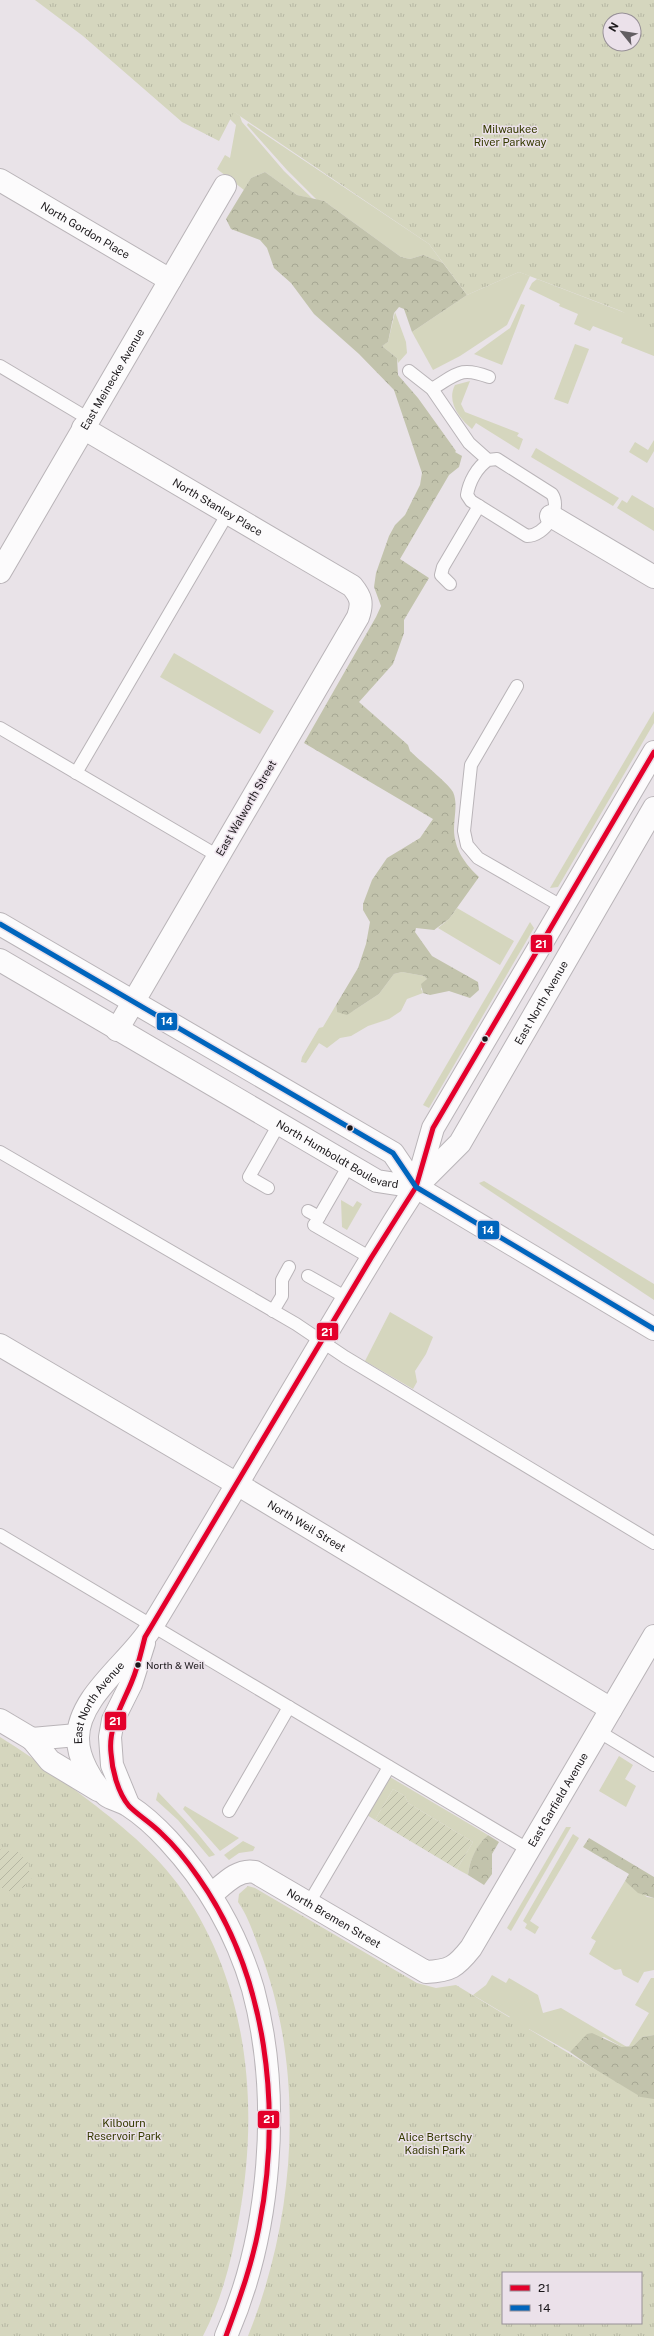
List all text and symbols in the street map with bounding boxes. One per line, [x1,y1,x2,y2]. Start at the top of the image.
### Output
north arrow [602,12,642,52]
text: N [606,20,621,34]
park label: Milwaukee River Parkway [474,123,546,148]
street label: North Gordon Place [39,199,132,261]
street label: East Meinecke Avenue [78,327,146,432]
street label: North Stanley Place [170,476,265,538]
street label: East Walworth Street [214,758,278,858]
line badge: 21 [530,934,553,953]
text: 21 [535,938,547,950]
street label: East North Avenue [512,959,570,1047]
line badge: 14 [156,1012,178,1031]
text: 14 [161,1015,173,1027]
unlabelled marker [480,1034,490,1044]
street label: North Humboldt Boulevard [274,1117,399,1190]
unlabelled marker [345,1123,355,1133]
line badge: 14 [477,1220,500,1240]
text: 14 [482,1224,494,1236]
line badge: 21 [316,1322,339,1341]
text: 21 [321,1326,333,1338]
street label: North Weil Street [265,1498,348,1554]
street label: East North Avenue [72,1659,126,1744]
place label: North & Weil [146,1659,205,1671]
marker: North & Weil [133,1660,143,1670]
line badge: 21 [104,1711,127,1731]
text: 21 [109,1715,121,1727]
street label: East Garfield Avenue [526,1751,590,1849]
street label: North Bremen Street [285,1886,383,1950]
line badge: 21 [257,2110,280,2129]
text: 21 [263,2113,275,2125]
park label: Kilbourn Reservoir Park [87,2117,161,2142]
park label: Alice Bertschy Kadish Park [398,2131,472,2156]
legend [502,2272,642,2324]
text: 21 [538,2281,550,2295]
text: 14 [538,2301,551,2315]

